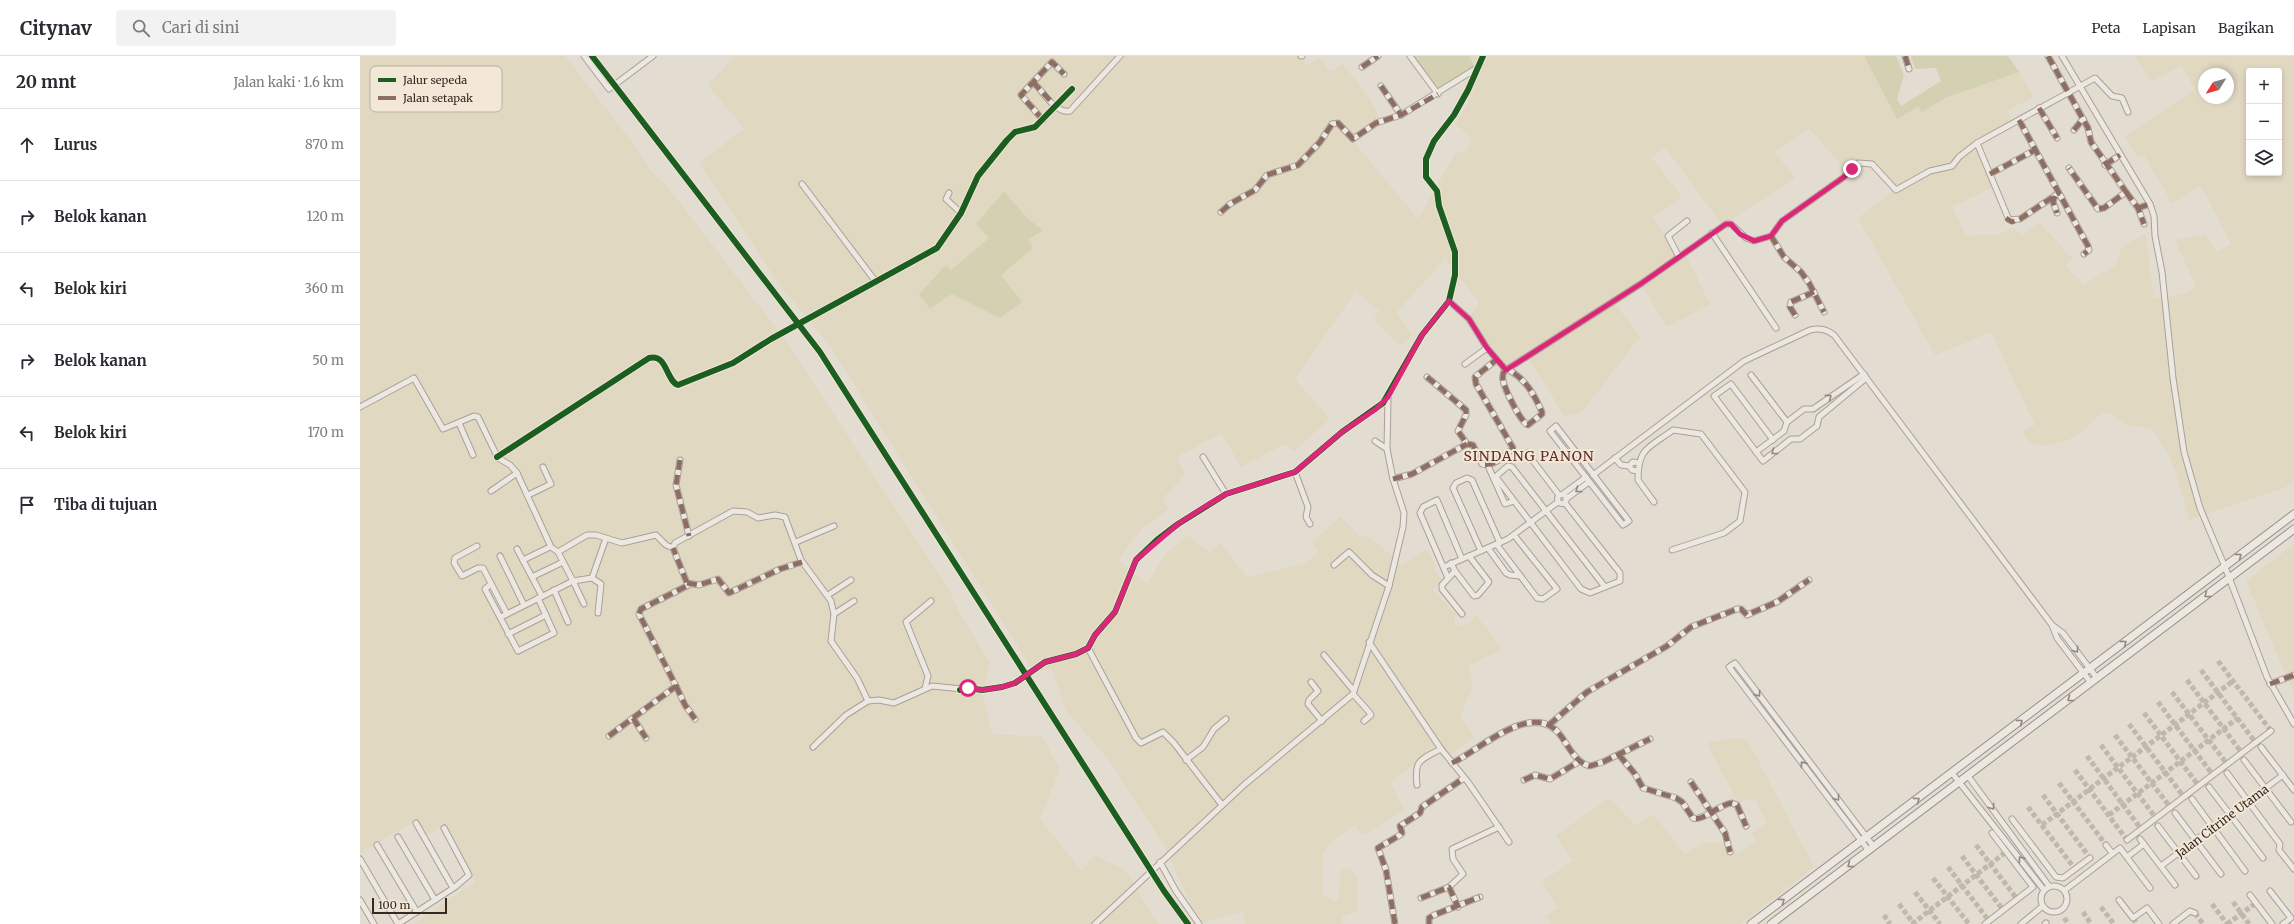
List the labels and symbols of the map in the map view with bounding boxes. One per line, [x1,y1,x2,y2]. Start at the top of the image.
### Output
legend [370,66,502,112]
north arrow [2198,68,2234,104]
text: Jalur sepeda [402,73,467,87]
text: Jalan setapak [402,91,473,105]
route end [1843,160,1861,178]
one-way arrow [1824,395,1831,402]
district label: SINDANG PANON [1463,447,1595,465]
one-way arrow [1772,447,1779,454]
one-way arrow [1575,485,1582,492]
one-way arrow [2234,554,2241,561]
one-way arrow [2204,590,2211,597]
one-way arrow [2120,641,2127,648]
one-way arrow [2071,645,2078,652]
route start [959,679,977,697]
one-way arrow [1754,690,1761,697]
one-way arrow [2067,694,2074,701]
one-way arrow [2016,719,2023,726]
one-way arrow [1801,761,1808,768]
street label: Jalan Citrine Utama [2172,781,2272,861]
one-way arrow [1832,794,1840,801]
one-way arrow [1912,798,1919,805]
one-way arrow [1987,803,1994,810]
one-way arrow [2018,856,2025,863]
one-way arrow [1847,860,1854,867]
scale bar [372,896,447,915]
one-way arrow [1778,898,1785,905]

